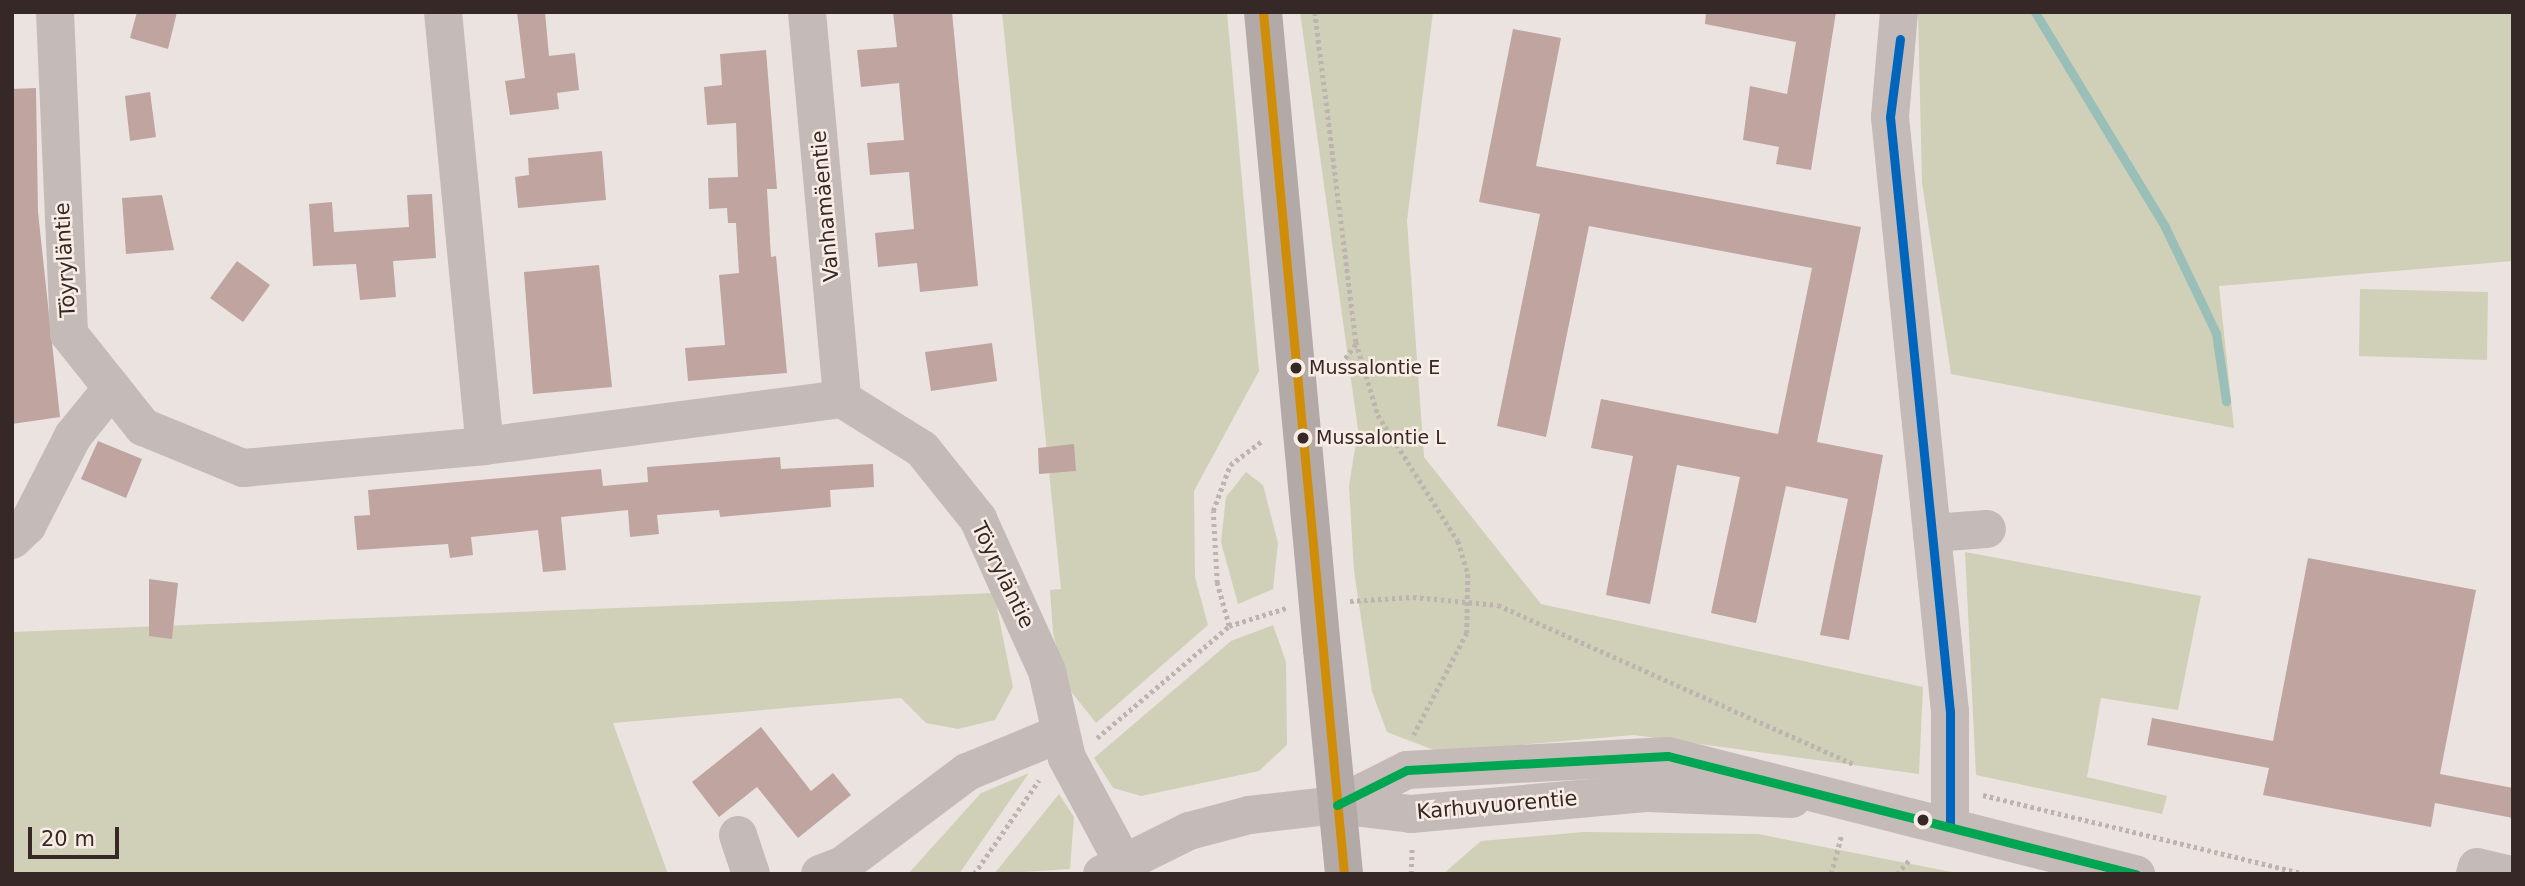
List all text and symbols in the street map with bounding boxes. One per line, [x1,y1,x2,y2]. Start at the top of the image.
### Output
street label: Vanhamäentie [806,129,844,283]
street label: Töyryläntie [49,202,81,318]
place label: Mussalontie E [1309,357,1440,379]
marker: Mussalontie E [1289,361,1303,375]
place label: Mussalontie L [1316,427,1446,449]
marker: Mussalontie L [1296,431,1310,445]
street label: Töyryläntie [966,518,1040,632]
street label: Karhuvuorentie [1416,785,1578,825]
scale bar [32,812,122,856]
unlabelled marker [1916,813,1930,827]
text: 20 m [41,827,95,851]

